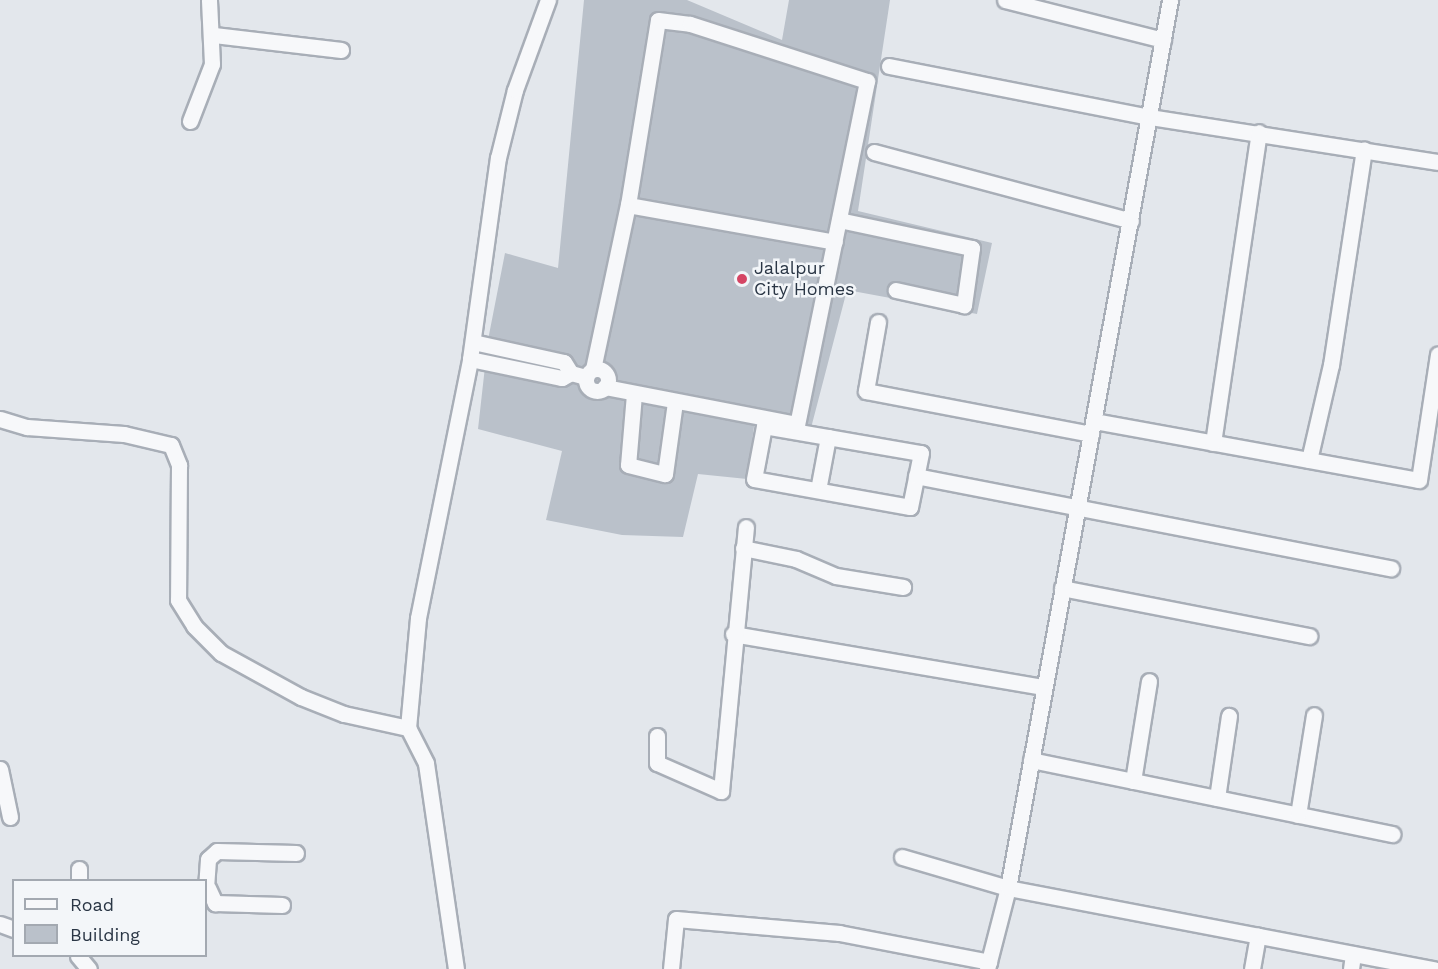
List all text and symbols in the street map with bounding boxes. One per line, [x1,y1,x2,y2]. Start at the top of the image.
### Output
place label: Jalalpur City Homes [754,258,855,300]
marker: Jalalpur City Homes [735,272,749,286]
legend [12,879,207,957]
text: Road [70,894,114,915]
text: Building [70,924,140,945]

